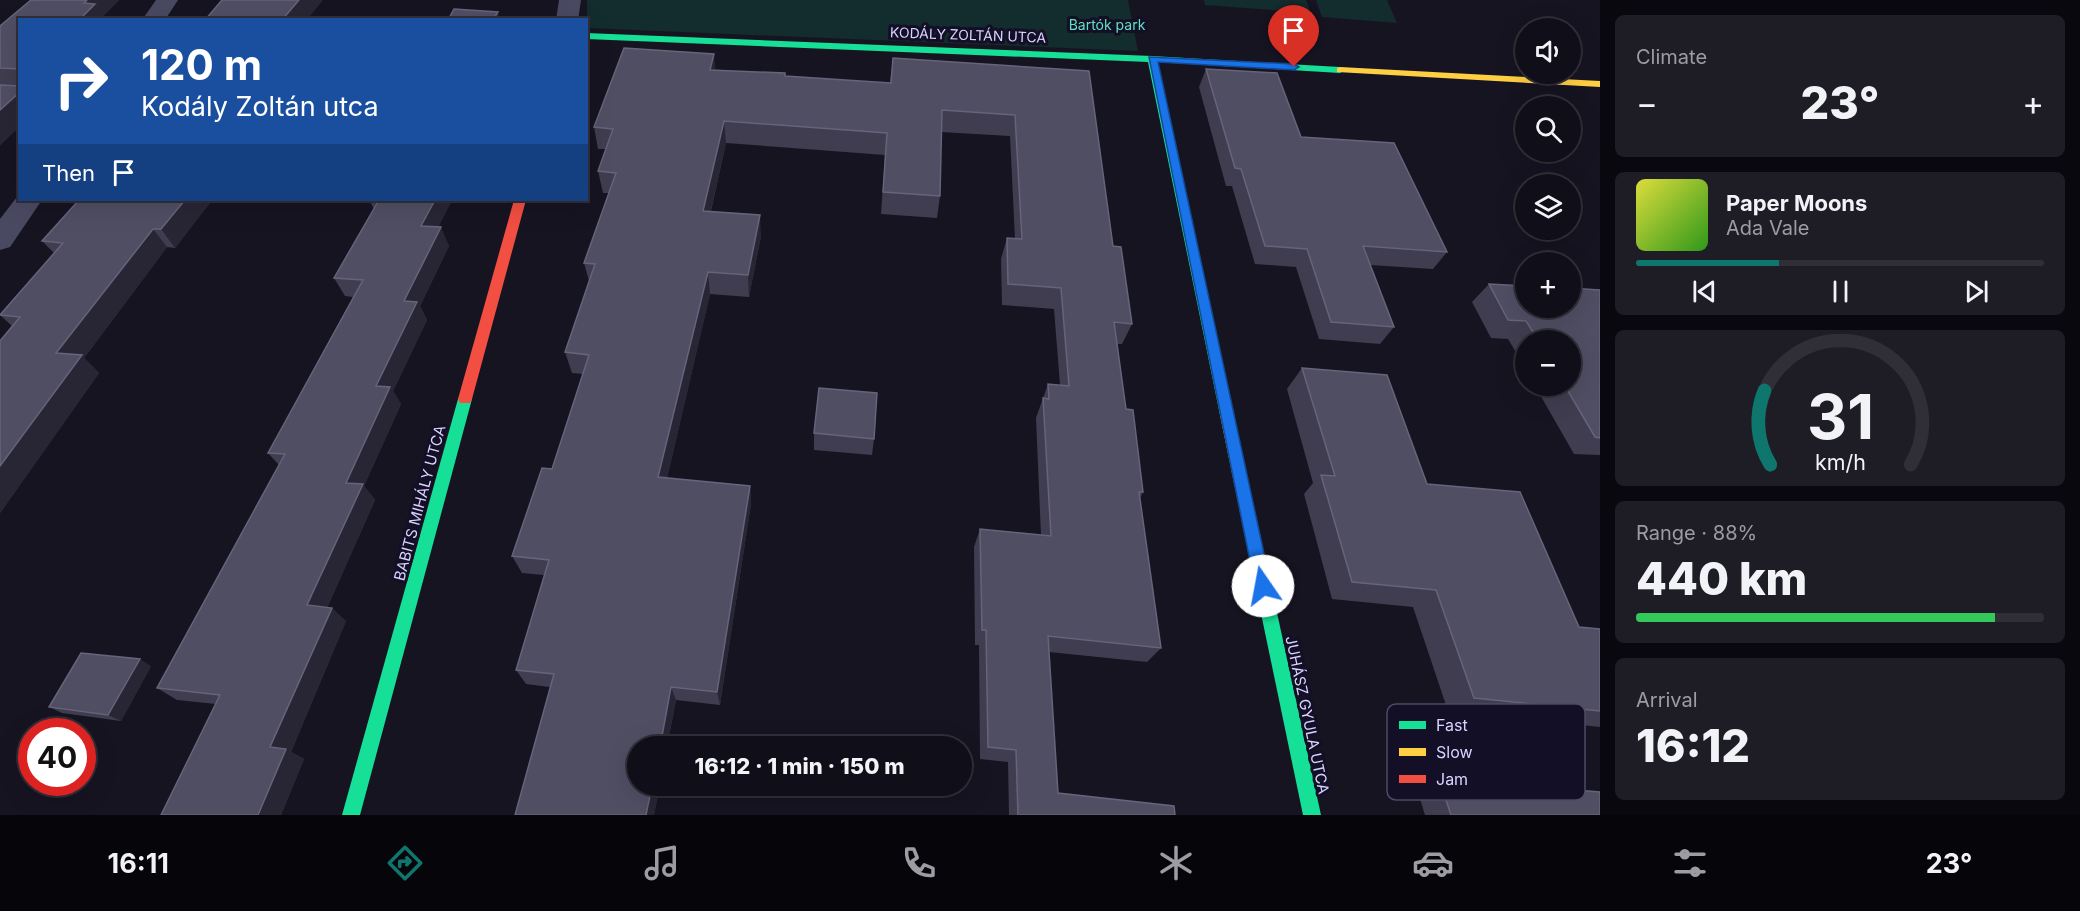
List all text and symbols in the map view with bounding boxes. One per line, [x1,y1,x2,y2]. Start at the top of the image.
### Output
pin [1268,5,1319,67]
icon: arrive [1277,14,1310,47]
park label: Bartók park [1069,16,1146,33]
map controls [1515,18,1581,396]
button: sound [1515,18,1581,84]
street label: KODÁLY ZOLTÁN UTCA [890,23,1047,46]
text: 120 m [141,39,262,90]
icon: right [42,42,120,120]
text: Climate [1636,45,1707,69]
text: 23° [1801,75,1879,130]
text: − [1636,83,1658,123]
text: + [2022,83,2044,123]
text: Kodály Zoltán utca [141,90,379,123]
button: search [1515,96,1581,162]
icon: arrive [107,156,140,189]
text: Then [42,160,95,186]
button: layers [1515,174,1581,240]
text: Paper Moons [1726,190,1867,216]
text: Ada Vale [1726,216,1809,240]
button: + [1515,252,1581,318]
icon: previous [1688,275,1721,308]
icon: pause [1824,275,1857,308]
icon: next [1960,275,1993,308]
button: − [1515,330,1581,396]
text: 31 [1806,379,1874,454]
street label: BABITS MIHÁLY UTCA [390,423,449,583]
text: km/h [1815,449,1865,475]
text: Range · 88% [1636,521,1757,545]
text: 440 km [1636,551,1807,606]
position arrow [1231,554,1295,618]
street label: JUHÁSZ GYULA UTCA [1281,634,1334,796]
text: Arrival [1636,688,1698,712]
legend [1387,704,1585,800]
text: Fast [1436,715,1468,735]
speed limit sign: 40 [18,718,96,796]
text: 16:12 [1636,718,1750,773]
text: Slow [1436,742,1473,762]
text: 16:12 · 1 min · 150 m [694,753,905,779]
text: Jam [1436,769,1468,789]
icon: directions [384,842,426,884]
icon: music [641,842,683,884]
icon: phone [898,842,940,884]
icon: climate [1155,842,1197,884]
icon: car [1412,842,1454,884]
icon: filters [1669,842,1711,884]
text: 16:11 [107,847,169,880]
text: 23° [1926,847,1972,880]

